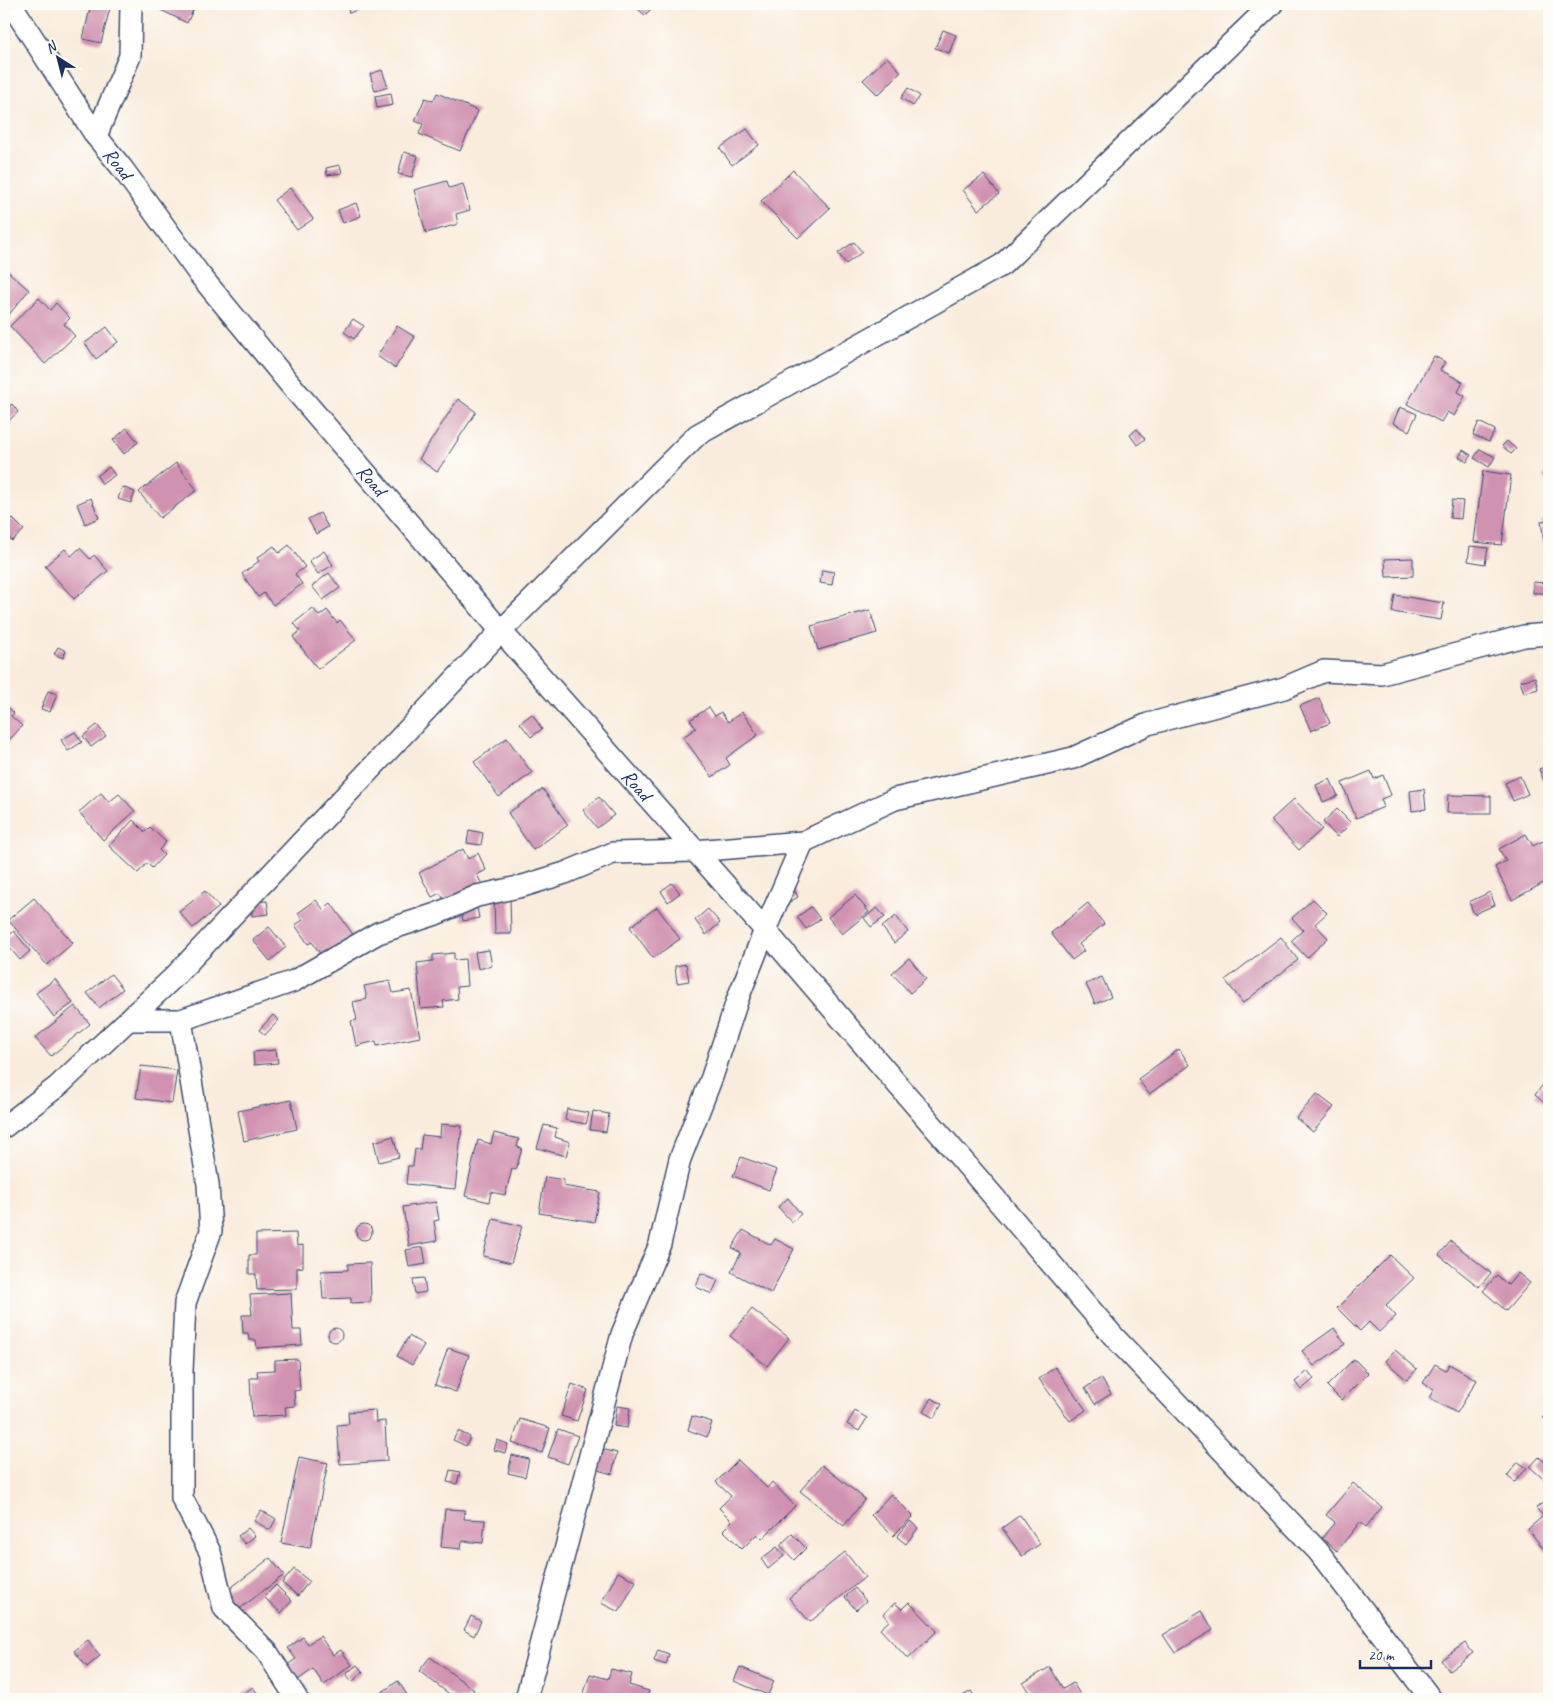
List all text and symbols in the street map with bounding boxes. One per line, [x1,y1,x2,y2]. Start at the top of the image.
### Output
north arrow [32,32,82,82]
text: N [42,37,61,57]
street label: Road [97,143,140,187]
street label: Road [351,459,394,503]
street label: Road [616,764,659,808]
scale bar [1360,1638,1432,1670]
text: 20 m [1368,1646,1395,1665]

